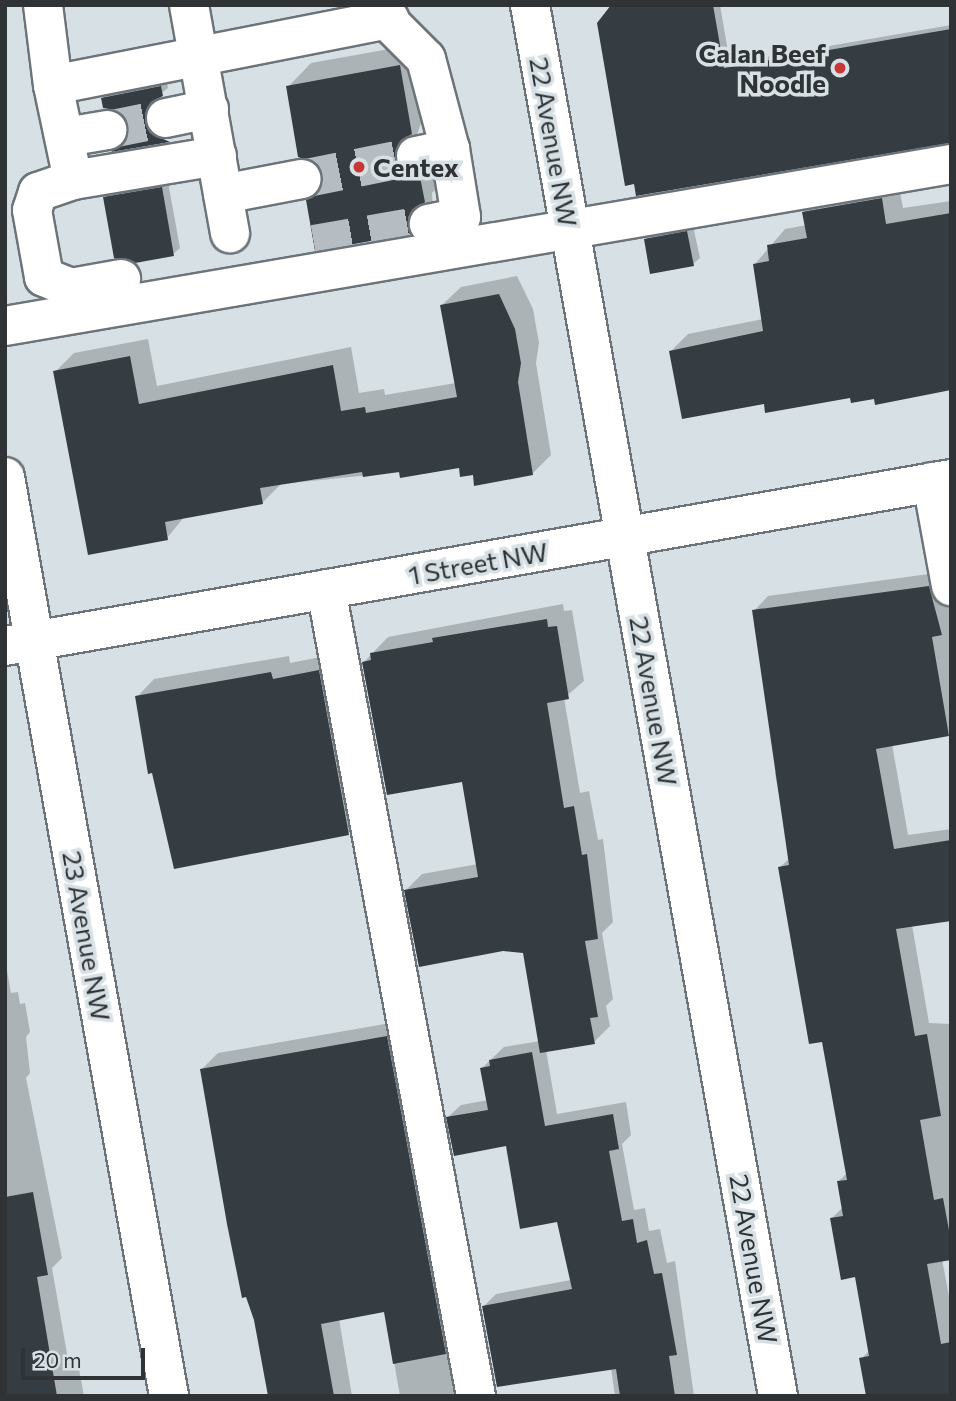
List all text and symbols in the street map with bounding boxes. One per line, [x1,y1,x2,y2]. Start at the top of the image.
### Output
place label: Calan Beef Noodle [699,37,826,98]
street label: 22 Avenue NW [524,55,584,229]
marker: Calan Beef Noodle [832,60,848,76]
place label: Centex [373,151,459,183]
marker: Centex [351,159,367,175]
street label: 1 Street NW [406,535,550,591]
street label: 22 Avenue NW [624,614,684,788]
street label: 23 Avenue NW [57,849,117,1023]
street label: 22 Avenue NW [724,1172,784,1346]
scale bar [24,1334,149,1378]
text: 20 m [34,1347,82,1372]

